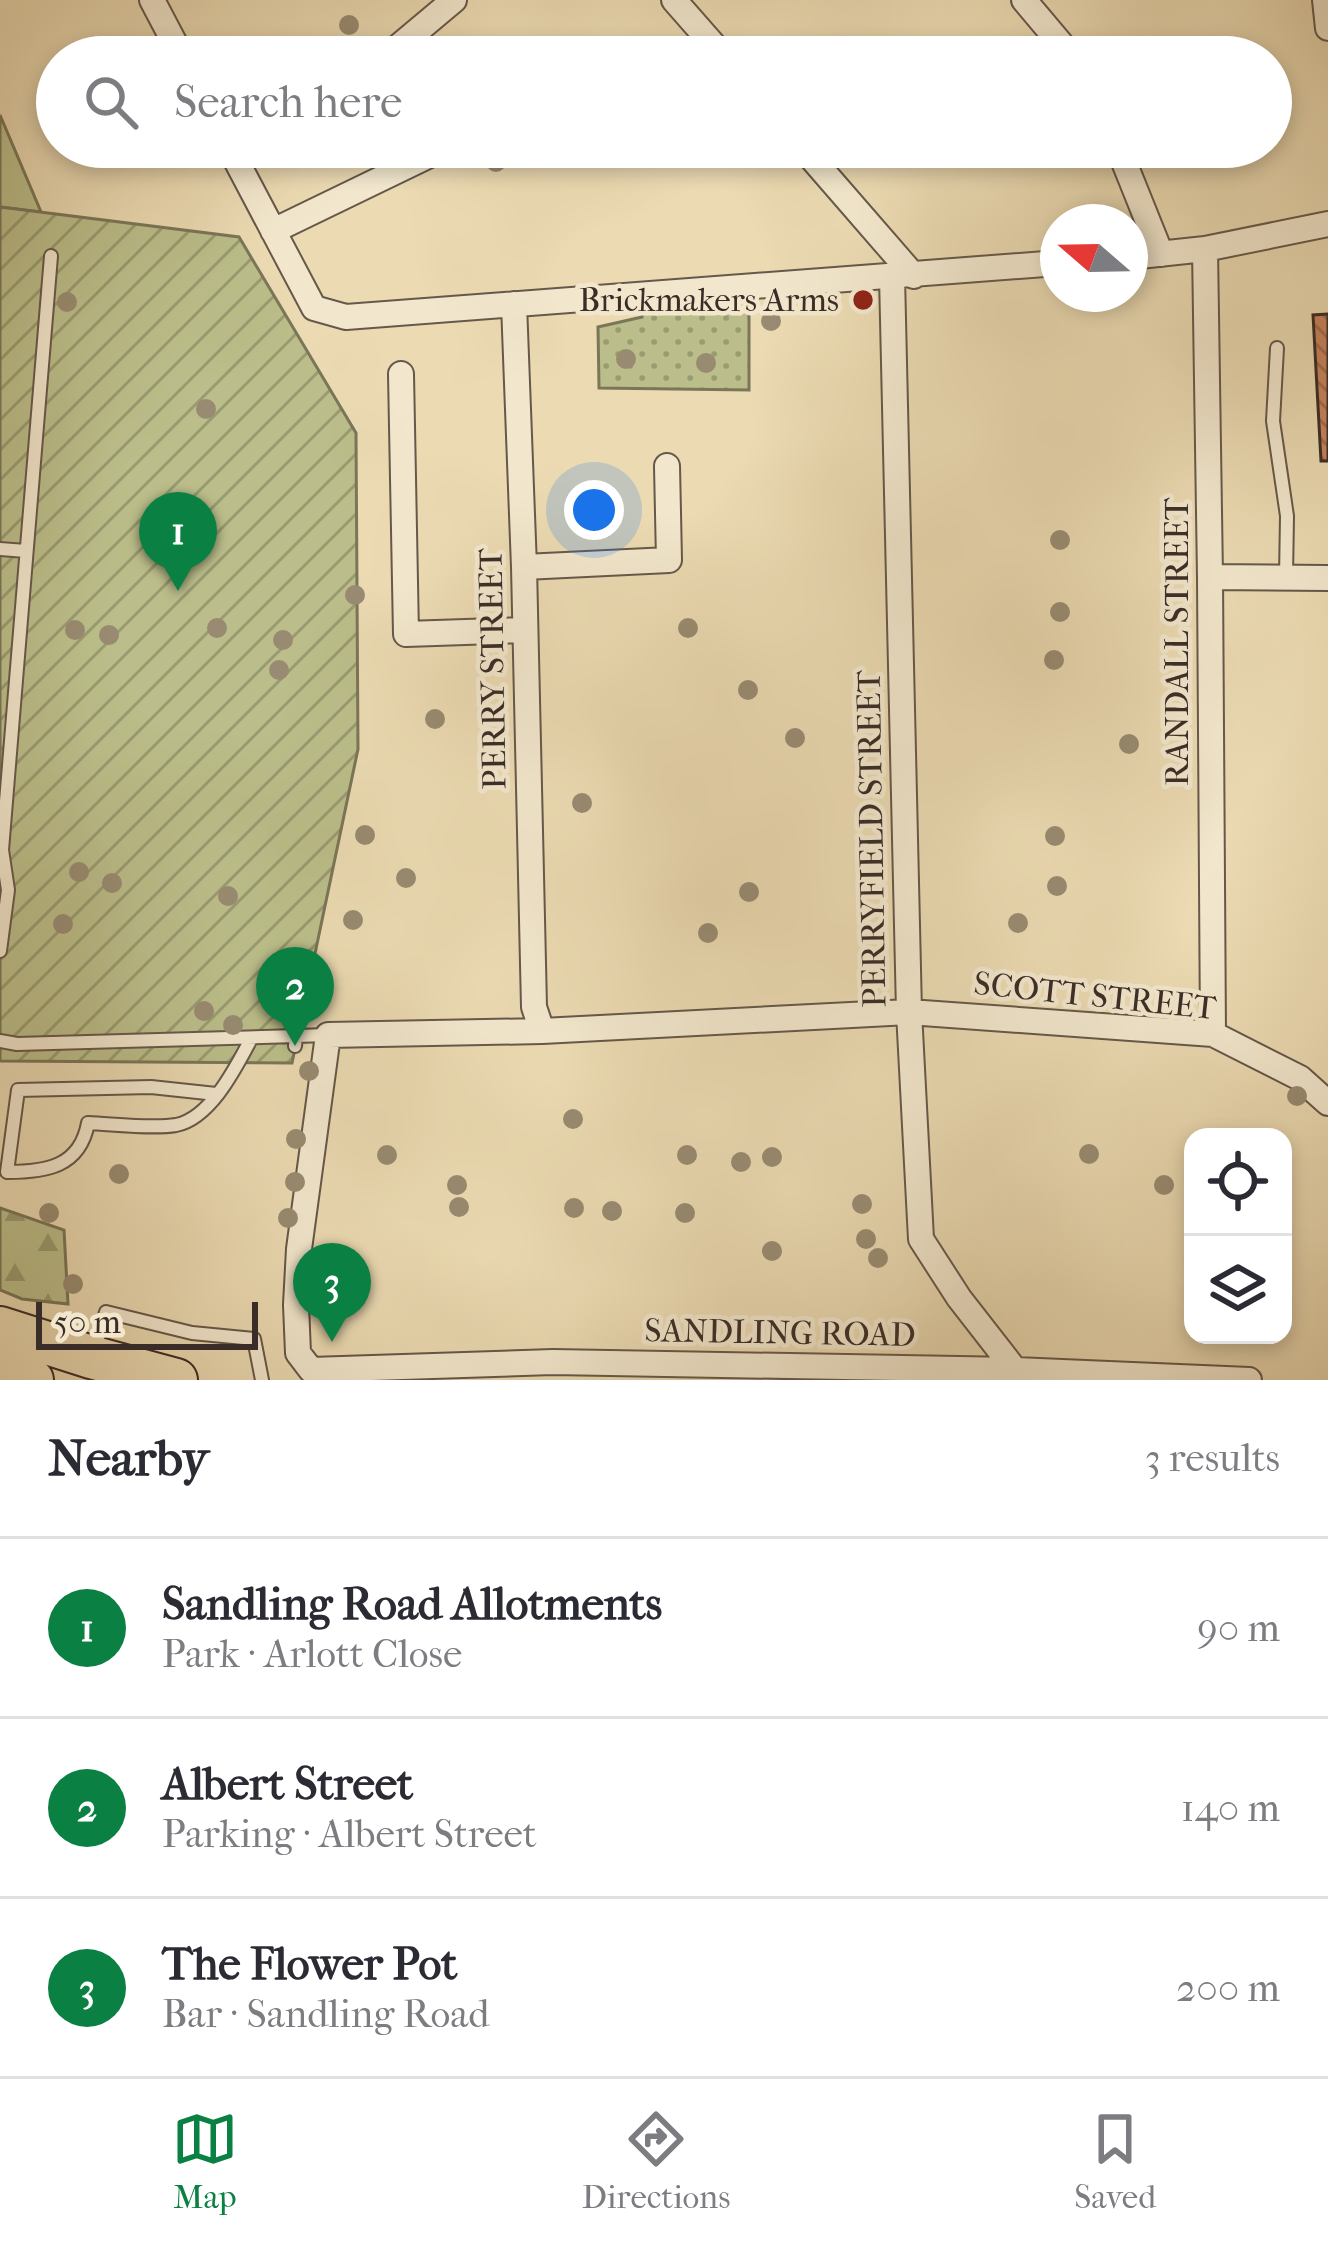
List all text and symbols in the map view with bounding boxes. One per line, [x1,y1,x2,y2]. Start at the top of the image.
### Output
search box [36,36,1292,168]
icon: search [78,69,144,135]
text: Search here [174,76,402,129]
north arrow [1040,204,1148,312]
place label: Brickmakers Arms [579,281,839,320]
marker: Brickmakers Arms [850,287,876,313]
your location [564,480,624,540]
pin: 1 [139,492,217,591]
street label: RANDALL STREET [1158,497,1197,786]
street label: PERRY STREET [471,547,515,790]
street label: PERRYFIELD STREET [850,669,894,1008]
pin: 2 [256,947,334,1046]
street label: SCOTT STREET [972,964,1219,1028]
map controls [1184,1128,1292,1344]
button: locate [1184,1128,1292,1236]
button: layers [1184,1236,1292,1344]
pin: 3 [293,1243,371,1342]
scale bar [36,1296,258,1349]
text: 50 m [54,1303,121,1342]
street label: SANDLING ROAD [644,1311,916,1355]
text: Nearby [48,1428,209,1488]
text: 3 results [1145,1435,1280,1481]
text: Sandling Road Allotments [162,1578,662,1631]
text: 1 [80,1605,94,1651]
text: 90 m [1197,1605,1280,1651]
text: Park · Arlott Close [162,1631,462,1677]
text: Albert Street [162,1758,413,1811]
text: 2 [77,1785,97,1831]
text: 140 m [1181,1785,1280,1831]
text: Parking · Albert Street [162,1811,537,1857]
text: The Flower Pot [162,1938,457,1991]
text: 3 [79,1965,95,2011]
text: 200 m [1176,1965,1280,2011]
text: Bar · Sandling Road [162,1991,489,2037]
tab: Map [172,2106,238,2217]
tab: Directions [582,2106,730,2217]
tab: Saved [1074,2106,1156,2217]

